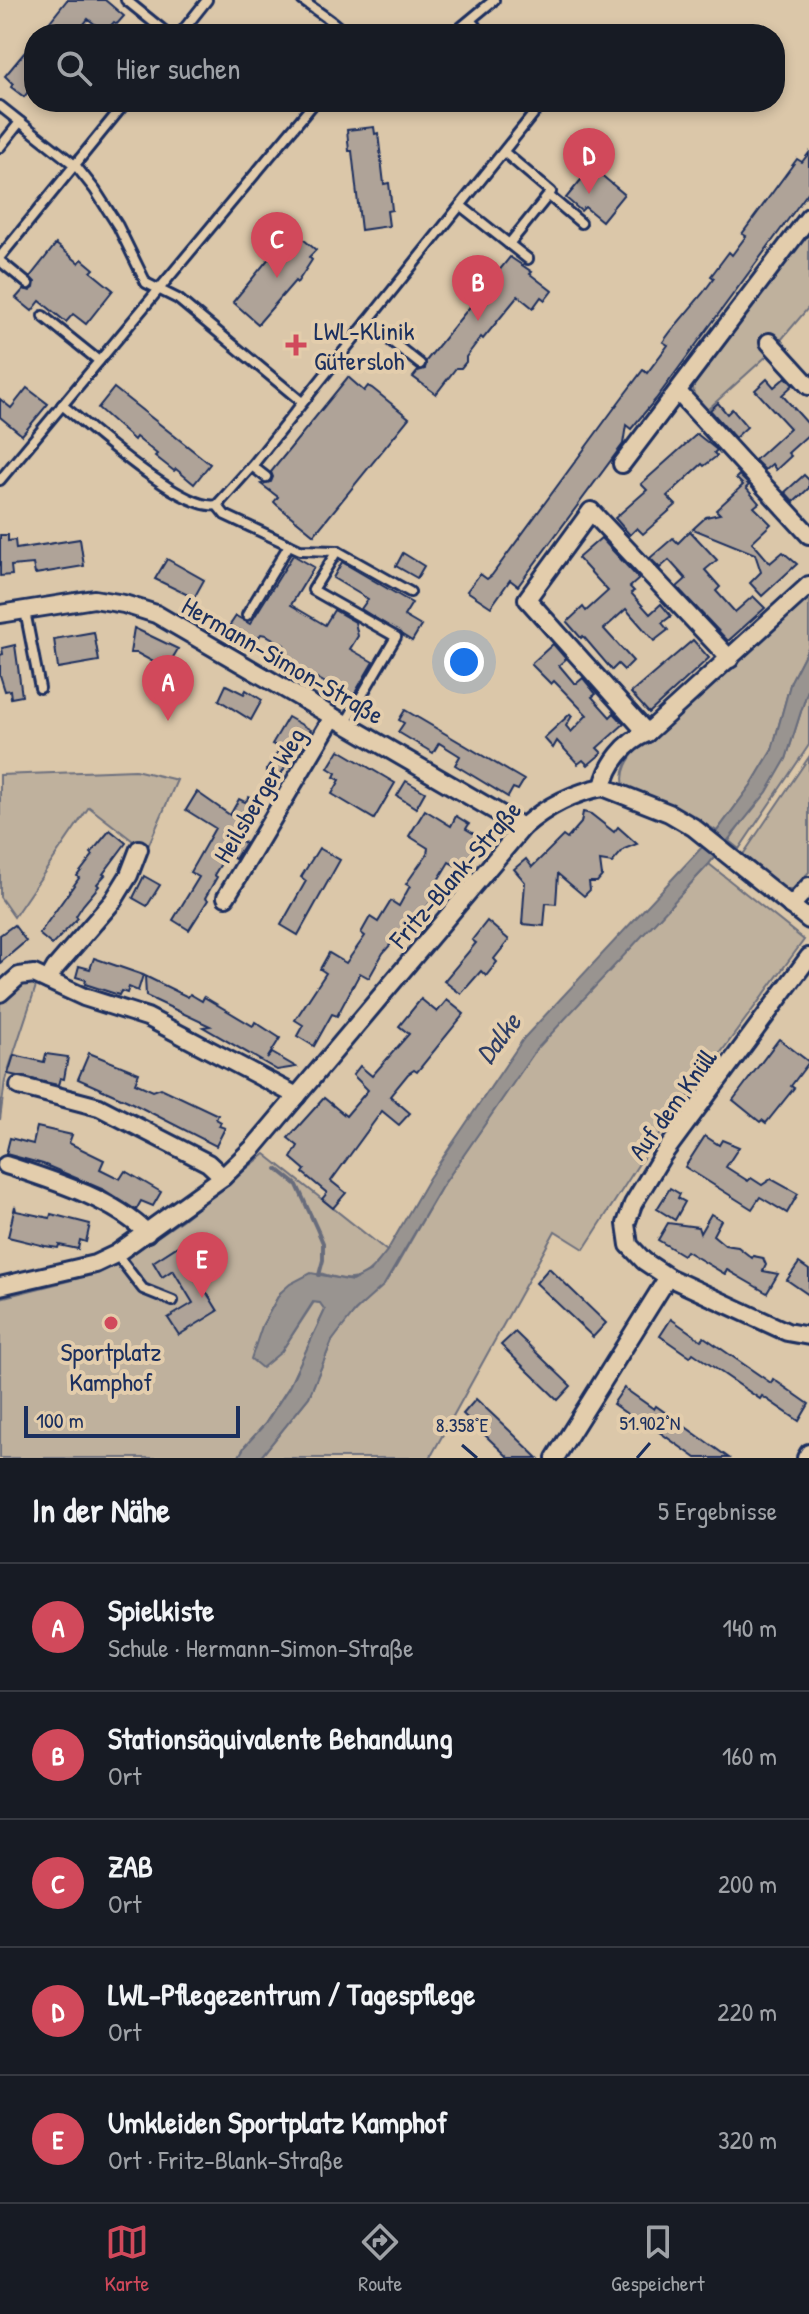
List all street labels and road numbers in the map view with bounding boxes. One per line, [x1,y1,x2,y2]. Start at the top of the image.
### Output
street label: Hermann-Simon-Straße [176,588,390,732]
street label: Heilsberger Weg [205,721,313,869]
street label: Fritz-Blank-Straße [381,793,529,956]
street label: Auf dem Knüll [620,1041,725,1167]

